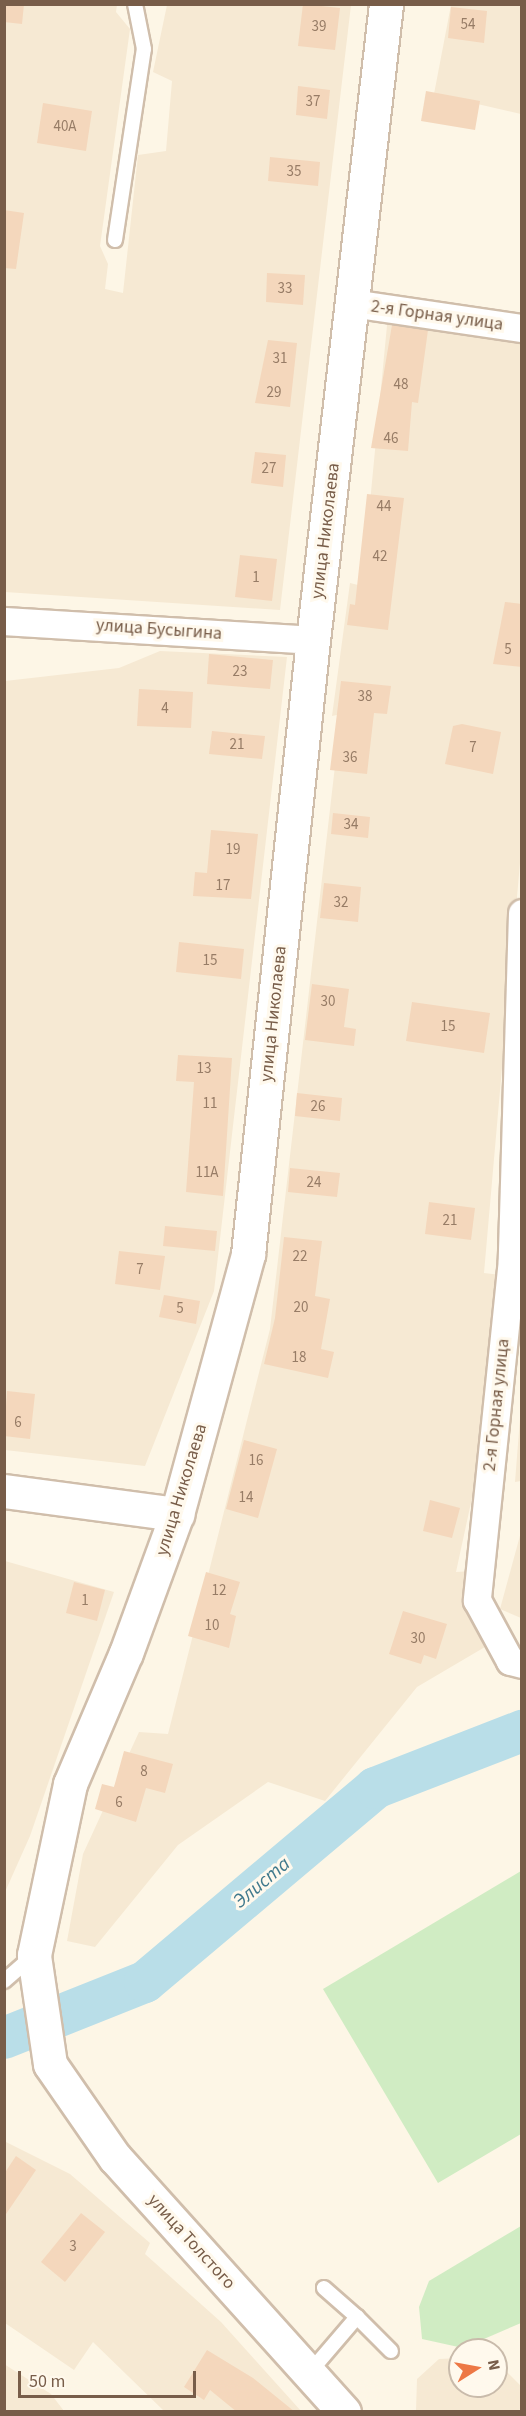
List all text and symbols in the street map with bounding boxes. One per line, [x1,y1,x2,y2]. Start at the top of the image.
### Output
house number: 54 [461,16,475,34]
house number: 39 [312,18,326,36]
house number: 37 [306,93,320,111]
house number: 40А [53,118,77,136]
house number: 35 [287,163,301,181]
house number: 33 [278,280,292,298]
street label: 2-я Горная улица [370,296,504,336]
house number: 31 [273,350,287,368]
house number: 48 [394,376,408,394]
house number: 29 [267,384,281,402]
house number: 46 [384,430,398,448]
house number: 27 [262,460,276,478]
street label: улица Николаева [307,462,345,600]
house number: 44 [377,498,391,516]
house number: 42 [373,548,387,566]
house number: 1 [252,569,260,587]
street label: улица Бусыгина [95,615,223,645]
house number: 5 [504,641,512,659]
house number: 23 [233,663,247,681]
house number: 38 [358,688,372,706]
house number: 4 [161,700,169,718]
house number: 21 [230,736,244,754]
house number: 7 [469,739,477,757]
house number: 36 [343,749,357,767]
house number: 34 [344,816,358,834]
house number: 19 [226,841,240,859]
house number: 17 [216,877,230,895]
house number: 32 [334,894,348,912]
street label: улица Николаева [256,945,292,1083]
house number: 15 [203,952,217,970]
house number: 30 [321,993,335,1011]
house number: 15 [441,1018,455,1036]
house number: 13 [197,1060,211,1078]
house number: 11 [203,1095,217,1113]
house number: 26 [311,1098,325,1116]
house number: 11А [195,1164,219,1182]
house number: 24 [307,1174,321,1192]
house number: 21 [443,1212,457,1230]
house number: 22 [293,1248,307,1266]
house number: 7 [136,1261,144,1279]
house number: 20 [294,1299,308,1317]
house number: 5 [176,1300,184,1318]
street label: 2-я Горная улица [479,1338,515,1472]
house number: 18 [292,1349,306,1367]
house number: 6 [14,1414,22,1432]
street label: улица Николаева [152,1421,212,1559]
house number: 16 [249,1452,263,1470]
house number: 14 [239,1489,253,1507]
house number: 12 [212,1582,226,1600]
house number: 1 [81,1592,89,1610]
house number: 10 [205,1617,219,1635]
house number: 30 [411,1630,425,1648]
house number: 8 [140,1763,148,1781]
house number: 6 [115,1794,123,1812]
water label: Элиста [229,1852,295,1914]
street label: улица Толстого [143,2190,239,2294]
house number: 3 [69,2238,77,2256]
north arrow [448,2338,508,2398]
text: N [482,2358,506,2372]
scale bar [21,2359,200,2397]
text: 50 m [29,2369,65,2394]

